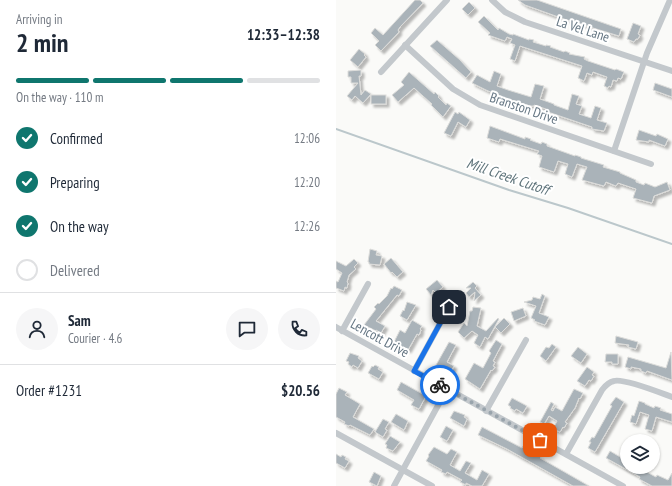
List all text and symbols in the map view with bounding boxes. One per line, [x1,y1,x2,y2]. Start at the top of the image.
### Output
text: Arriving in [16,11,63,28]
street label: La Vel Lane [554,12,612,46]
text: 12:33–12:38 [247,25,320,44]
text: 2 min [16,26,69,59]
street label: Branston Drive [487,88,561,128]
text: On the way · 110 m [16,89,103,106]
icon: check [16,127,38,149]
text: Confirmed [50,129,103,148]
text: 12:06 [294,130,320,147]
water label: Mill Creek Cutoff [464,153,555,200]
icon: check [16,171,38,193]
text: Preparing [50,173,100,192]
text: 12:20 [294,174,320,191]
icon: check [16,215,38,237]
text: On the way [50,217,109,236]
text: 12:26 [294,218,320,235]
text: Delivered [50,261,100,280]
pin [432,290,466,324]
icon: home [438,296,460,318]
button: person [16,308,58,350]
button: chat [226,308,268,350]
button: phone [278,308,320,350]
text: Sam [68,311,91,330]
street label: Lencott Drive [348,315,413,361]
text: Courier · 4.6 [68,330,122,347]
courier [420,365,460,405]
icon: bike [429,374,451,396]
text: Order #1231 [16,381,82,400]
text: $20.56 [281,381,320,400]
pin [523,423,557,457]
icon: bag [529,429,551,451]
map controls [620,434,660,474]
button: layers [620,434,660,474]

